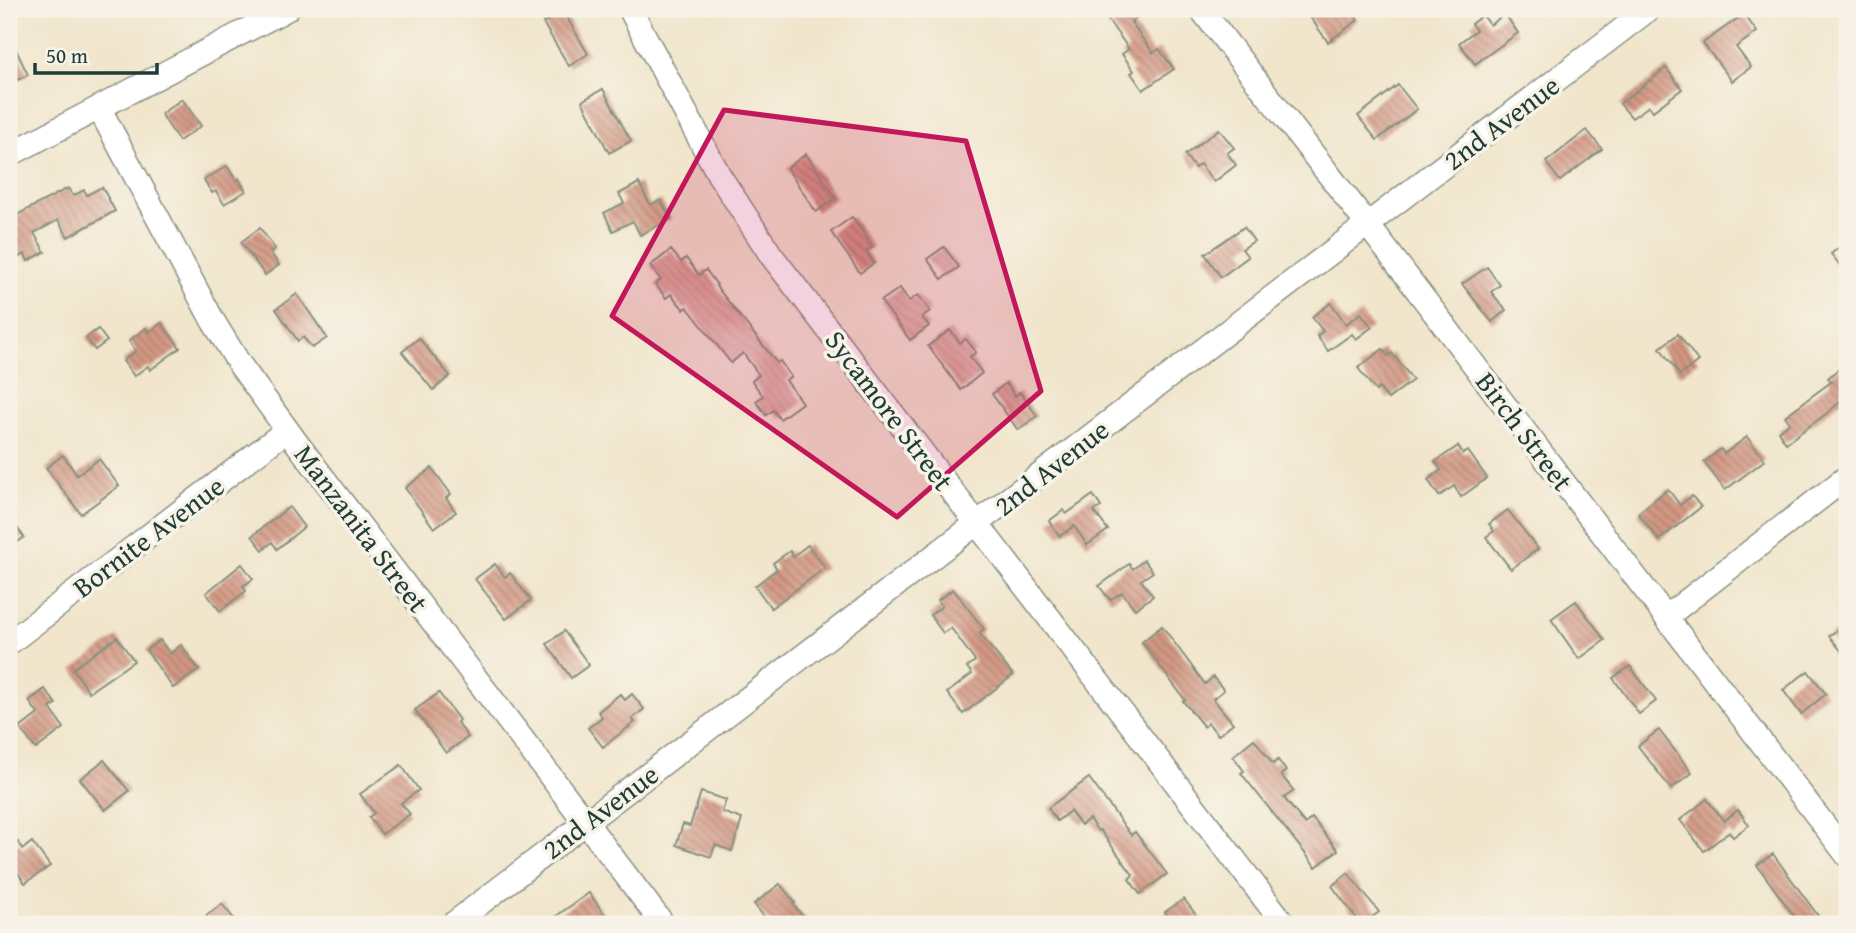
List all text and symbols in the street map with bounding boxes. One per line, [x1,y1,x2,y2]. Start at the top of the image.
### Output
scale bar [35,32,158,76]
text: 50 m [46,40,88,71]
street label: 2nd Avenue [1434,65,1568,179]
street label: Sycamore Street [816,321,964,499]
street label: Birch Street [1467,363,1583,499]
street label: 2nd Avenue [985,409,1117,525]
street label: Manzanita Street [285,435,439,621]
street label: Bornite Avenue [64,465,232,607]
street label: 2nd Avenue [533,754,667,868]

